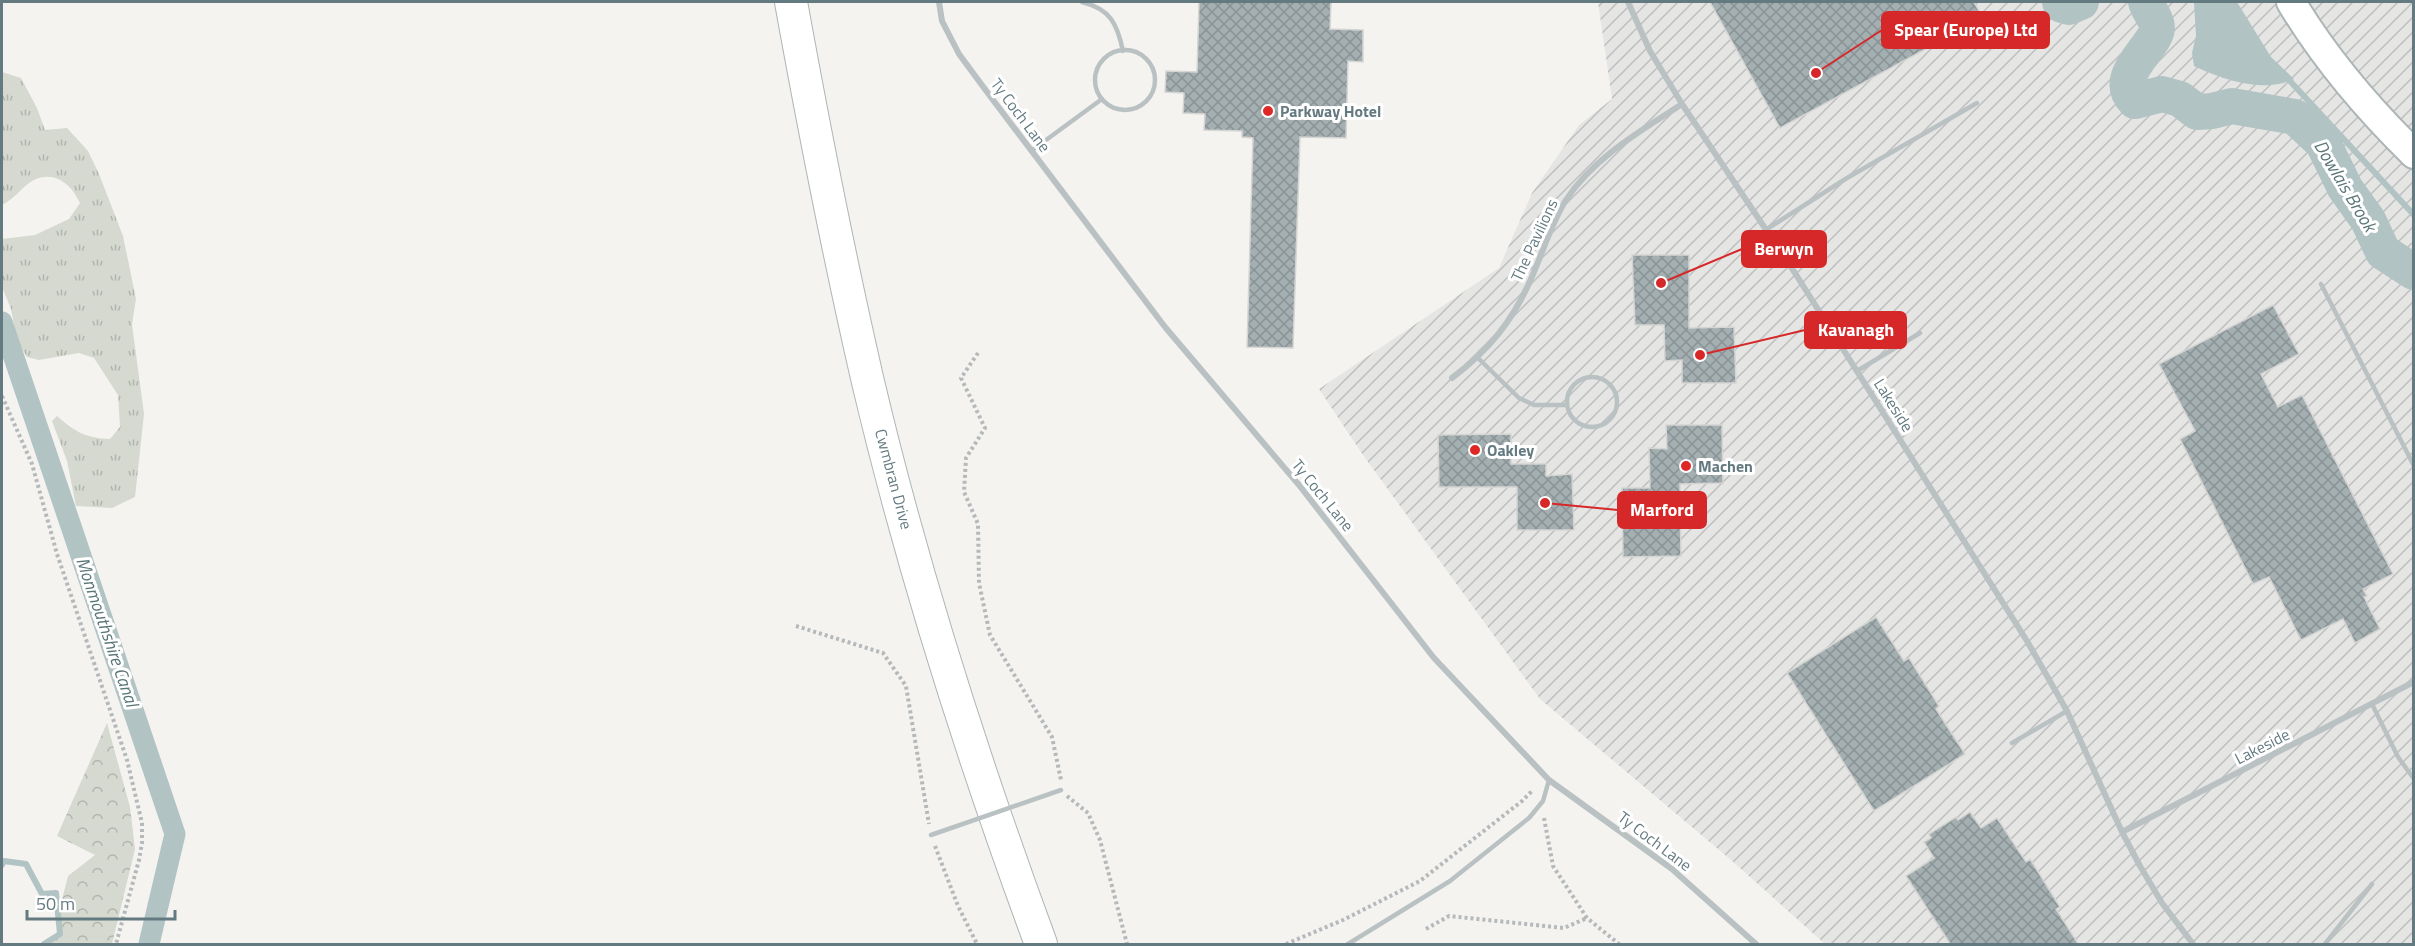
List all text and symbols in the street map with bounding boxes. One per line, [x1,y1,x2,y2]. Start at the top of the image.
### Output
callout: Spear (Europe) Ltd [1882,12,2049,48]
text: Spear (Europe) Ltd [1894,16,2038,43]
street label: Ty Coch Lane [985,73,1057,157]
place label: Parkway Hotel [1280,99,1381,123]
marker: Parkway Hotel [1261,104,1275,118]
water label: Dowlais Brook [2307,135,2384,238]
street label: The Pavilions [1504,195,1564,285]
callout: Berwyn [1742,231,1826,267]
text: Berwyn [1754,235,1814,262]
callout: Kavanagh [1805,312,1906,348]
text: Kavanagh [1818,316,1894,343]
street label: Lakeside [1868,374,1920,436]
street label: Cwmbran Drive [869,426,919,532]
place label: Oakley [1487,438,1534,462]
marker: Oakley [1468,443,1482,457]
street label: Ty Coch Lane [1286,454,1360,536]
place label: Machen [1698,454,1753,478]
marker: Machen [1679,459,1693,473]
callout: Marford [1618,492,1706,528]
text: Marford [1630,496,1694,523]
water label: Monmouthshire Canal [69,554,146,712]
street label: Lakeside [2230,722,2294,770]
street label: Ty Coch Lane [1613,805,1697,877]
scale bar [27,883,176,921]
text: 50 m [36,890,75,917]

